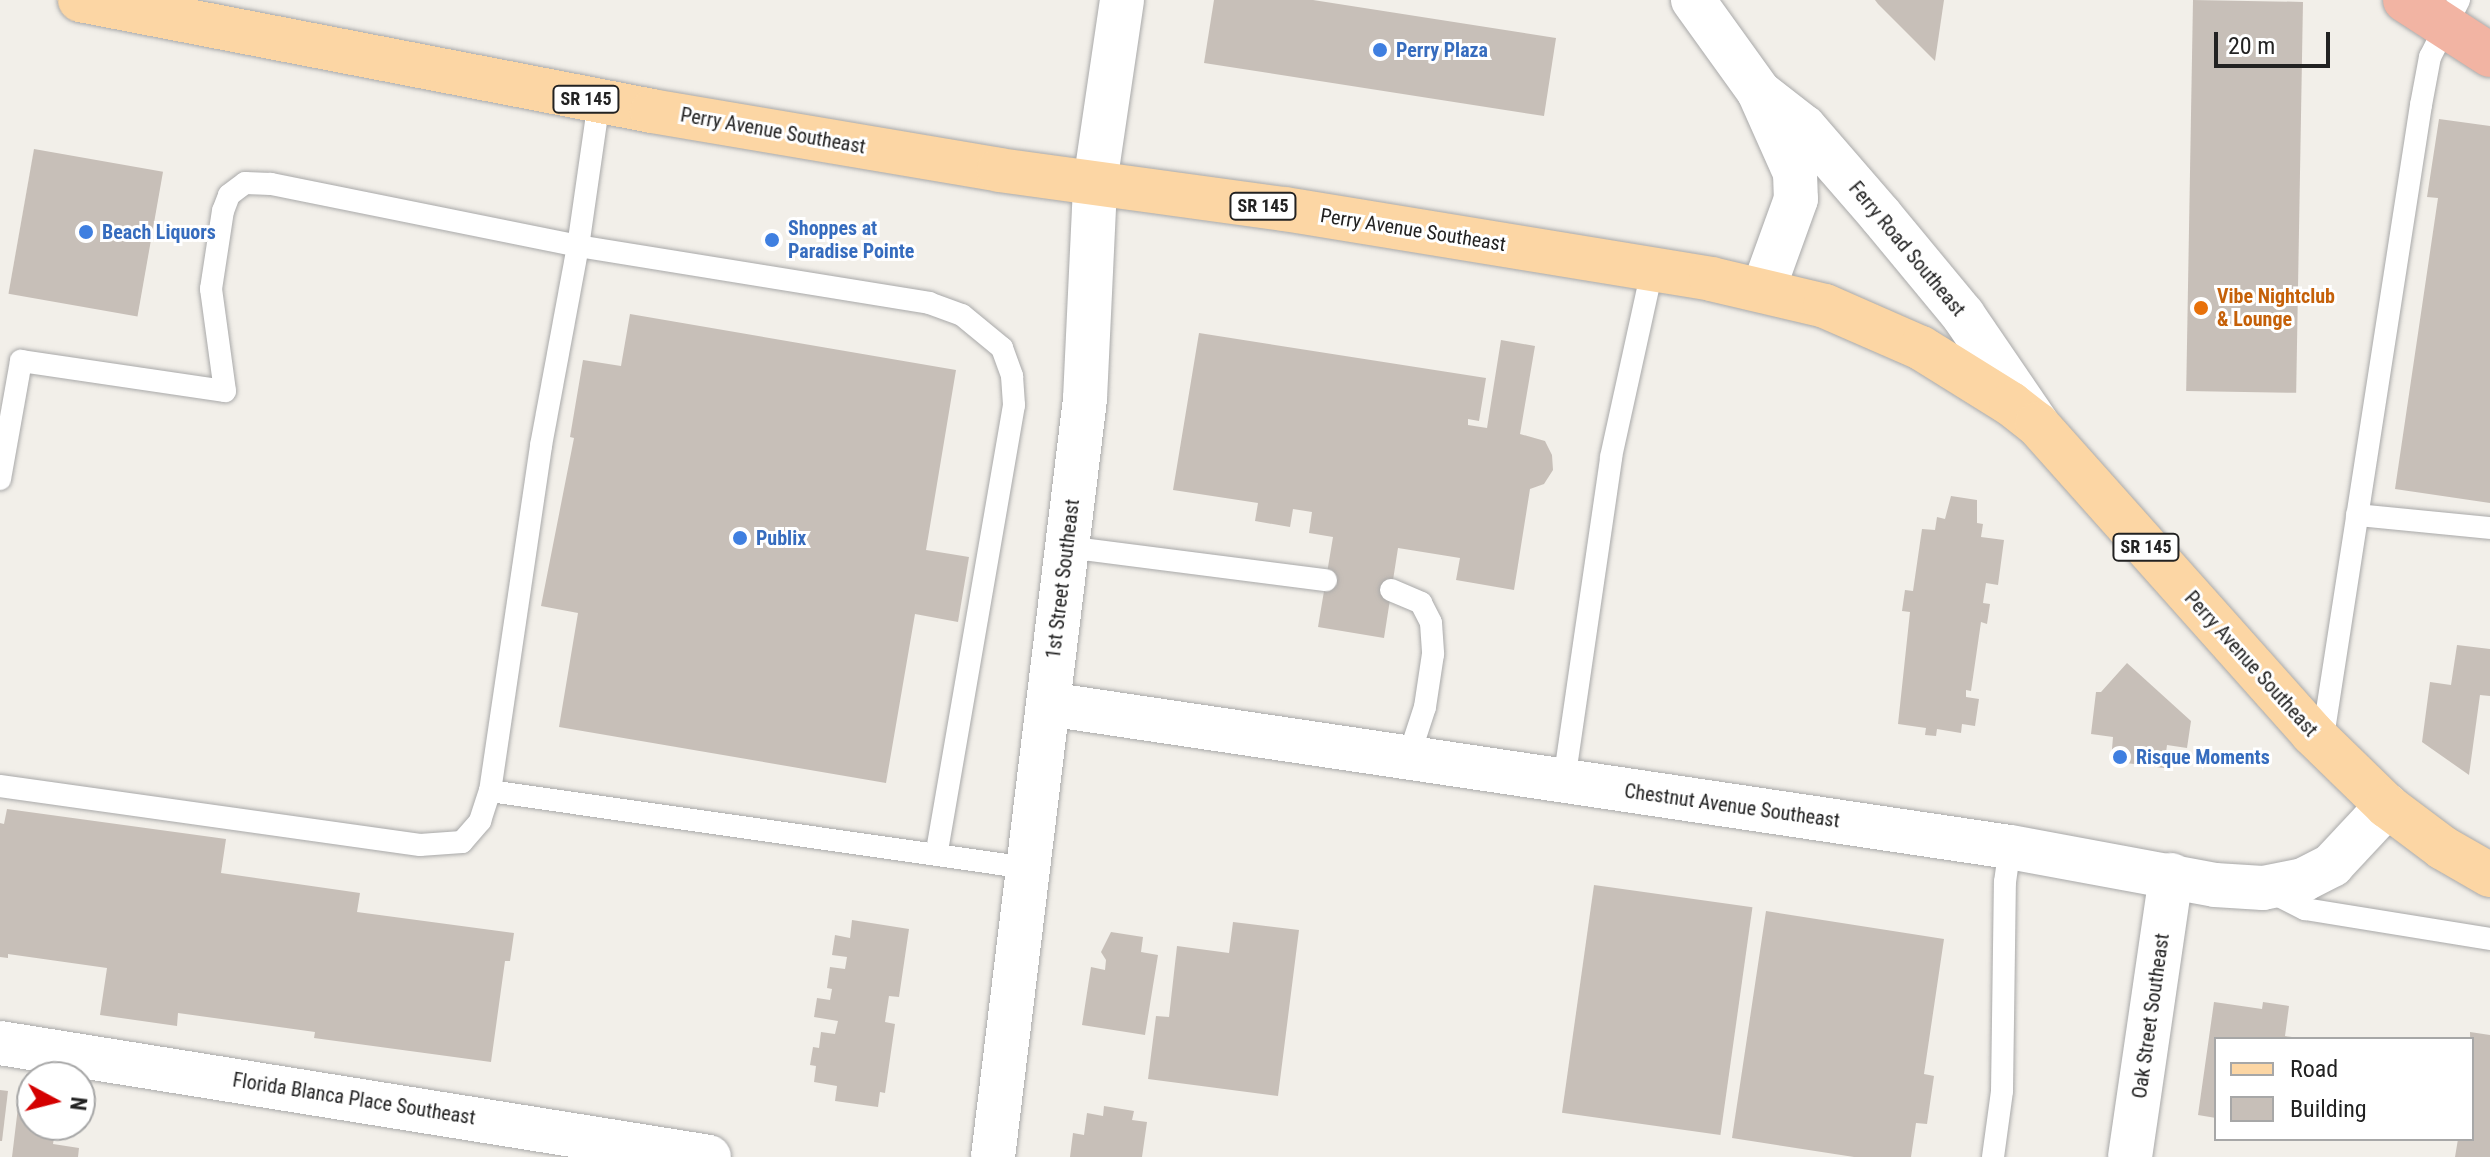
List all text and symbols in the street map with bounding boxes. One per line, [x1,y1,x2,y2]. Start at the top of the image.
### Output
scale bar [2218,16,2334,66]
text: 20 m [2228,32,2275,60]
place label: Perry Plaza [1396,38,1488,62]
marker: Perry Plaza [1371,41,1389,59]
road number: SR 145 [552,85,620,113]
street label: Perry Avenue Southeast [679,103,867,159]
street label: Ferry Road Southeast [1844,177,1970,321]
road number: SR 145 [1229,192,1297,220]
street label: Perry Avenue Southeast [1319,203,1507,257]
place label: Shoppes at Paradise Pointe [788,216,914,263]
place label: Beach Liquors [102,220,216,244]
marker: Beach Liquors [77,223,95,241]
marker: Shoppes at Paradise Pointe [763,231,781,249]
place label: Vibe Nightclub & Lounge [2217,284,2335,331]
marker: Vibe Nightclub & Lounge [2192,299,2210,317]
street label: 1st Street Southeast [1041,498,1085,660]
place label: Publix [756,526,806,550]
marker: Publix [731,529,749,547]
road number: SR 145 [2112,533,2180,561]
street label: Perry Avenue Southeast [2179,586,2323,742]
place label: Risque Moments [2136,745,2270,769]
marker: Risque Moments [2111,748,2129,766]
street label: Chestnut Avenue Southeast [1623,779,1841,833]
street label: Oak Street Southeast [2128,932,2174,1100]
legend [2214,1037,2474,1141]
text: Road [2290,1055,2338,1083]
north arrow [16,1061,96,1141]
street label: Florida Blanca Place Southeast [231,1068,477,1130]
text: Building [2290,1095,2367,1123]
text: N [65,1096,92,1112]

